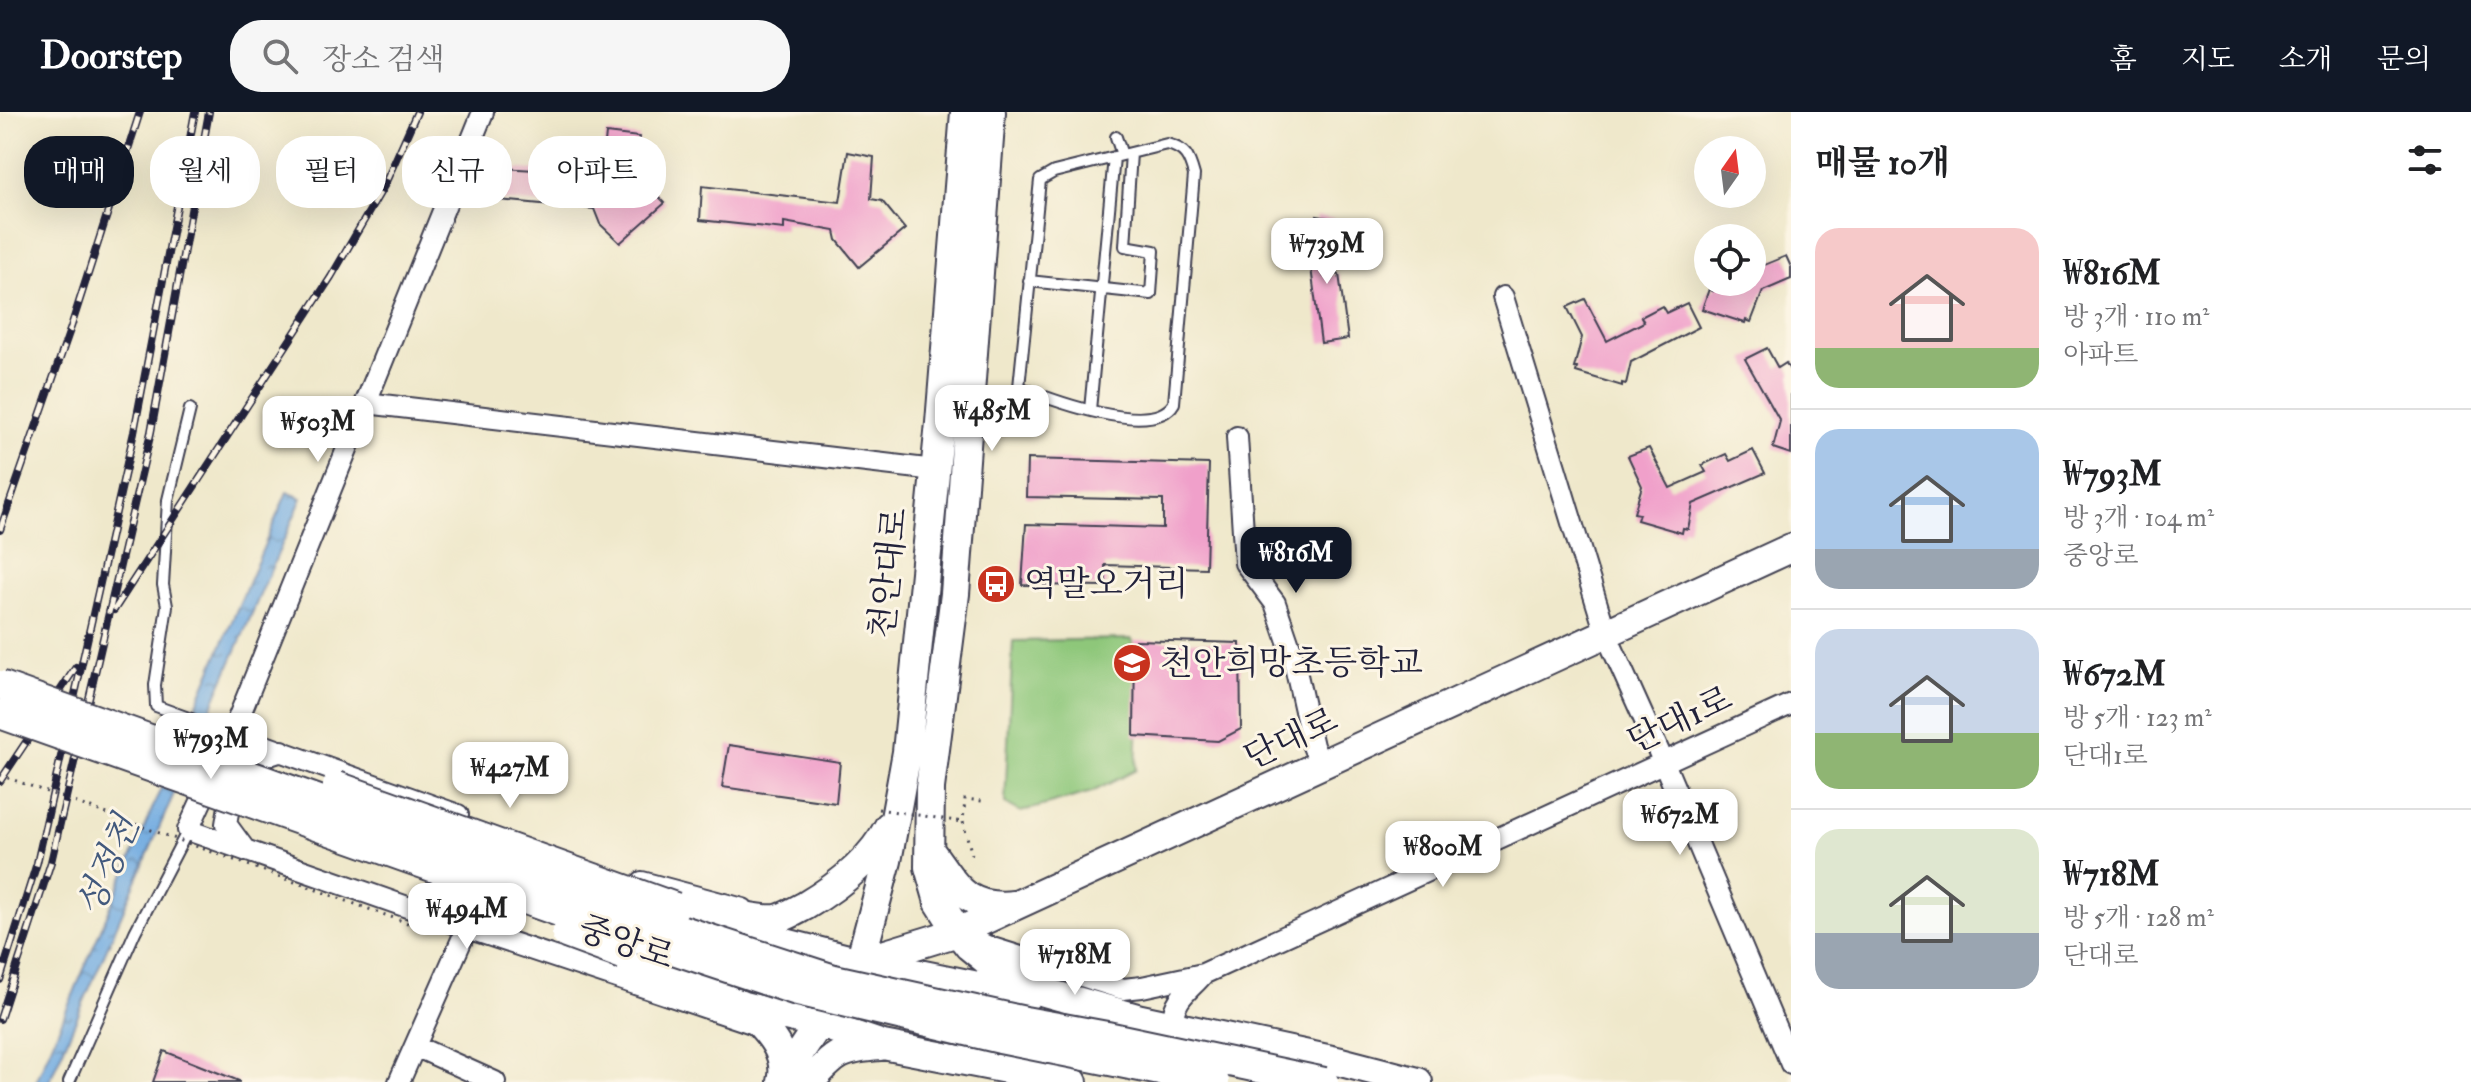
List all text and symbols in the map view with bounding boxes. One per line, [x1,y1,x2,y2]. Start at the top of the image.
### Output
search box [230,20,790,92]
text: Doorstep [40,32,182,80]
icon: search [258,34,302,78]
text: 장소 검색 [322,41,444,78]
text: 홈 [2110,42,2137,77]
text: 지도 [2181,42,2235,77]
text: 소개 [2279,42,2333,77]
text: 문의 [2377,42,2431,77]
chip: 매매 [24,136,134,208]
chip: 월세 [150,136,260,208]
chip: 필터 [276,136,386,208]
chip: 신규 [402,136,512,208]
chip: 아파트 [528,136,666,208]
north arrow [1694,136,1766,208]
map controls [1694,136,1766,296]
icon: filters [2403,138,2447,182]
text: 매물 10개 [1815,142,1950,185]
pin: ₩739M [1271,218,1383,286]
button: locate [1694,224,1766,296]
text: ₩739M [1289,228,1365,260]
text: ₩816M [2063,252,2161,295]
icon: home [1879,260,1975,356]
text: 방 3개 · 110 m² [2063,301,2209,333]
text: 아파트 [2063,339,2138,371]
pin: ₩485M [936,385,1048,453]
text: ₩485M [953,395,1031,427]
pin: ₩503M [262,396,374,464]
text: ₩503M [281,406,355,438]
text: ₩793M [2063,453,2162,496]
icon: home [1879,461,1975,557]
text: 방 3개 · 104 m² [2063,502,2214,534]
street label: 천안대로 [861,505,917,641]
pin: ₩816M [1240,527,1352,595]
text: ₩816M [1259,537,1333,569]
text: 중앙로 [2063,540,2138,572]
bus stop icon: 역말오거리 [975,563,1017,605]
place label: 역말오거리 [1024,563,1188,606]
school or university icon: 천안희망초등학교 [1111,642,1153,684]
place label: 천안희망초등학교 [1160,642,1423,685]
text: ₩672M [2063,653,2166,696]
icon: home [1879,661,1975,757]
street label: 단대1로 [1621,677,1739,763]
street label: 단대로 [1237,699,1345,779]
text: 방 5개 · 123 m² [2063,702,2212,734]
pin: ₩793M [155,713,267,781]
text: ₩793M [173,723,249,755]
text: 단대1로 [2063,740,2148,772]
pin: ₩427M [454,742,566,810]
text: ₩427M [470,752,550,784]
pin: ₩672M [1624,789,1736,857]
text: ₩672M [1641,799,1719,831]
water label: 성정천 [67,807,150,923]
pin: ₩800M [1387,821,1499,889]
text: ₩800M [1403,831,1483,863]
text: ₩718M [2063,853,2160,896]
icon: home [1879,861,1975,957]
pin: ₩494M [411,883,523,951]
text: ₩494M [426,893,508,925]
text: 방 5개 · 128 m² [2063,902,2214,934]
street label: 중앙로 [572,907,680,979]
pin: ₩718M [1019,929,1131,997]
text: ₩718M [1038,939,1112,971]
text: 단대로 [2063,940,2138,972]

